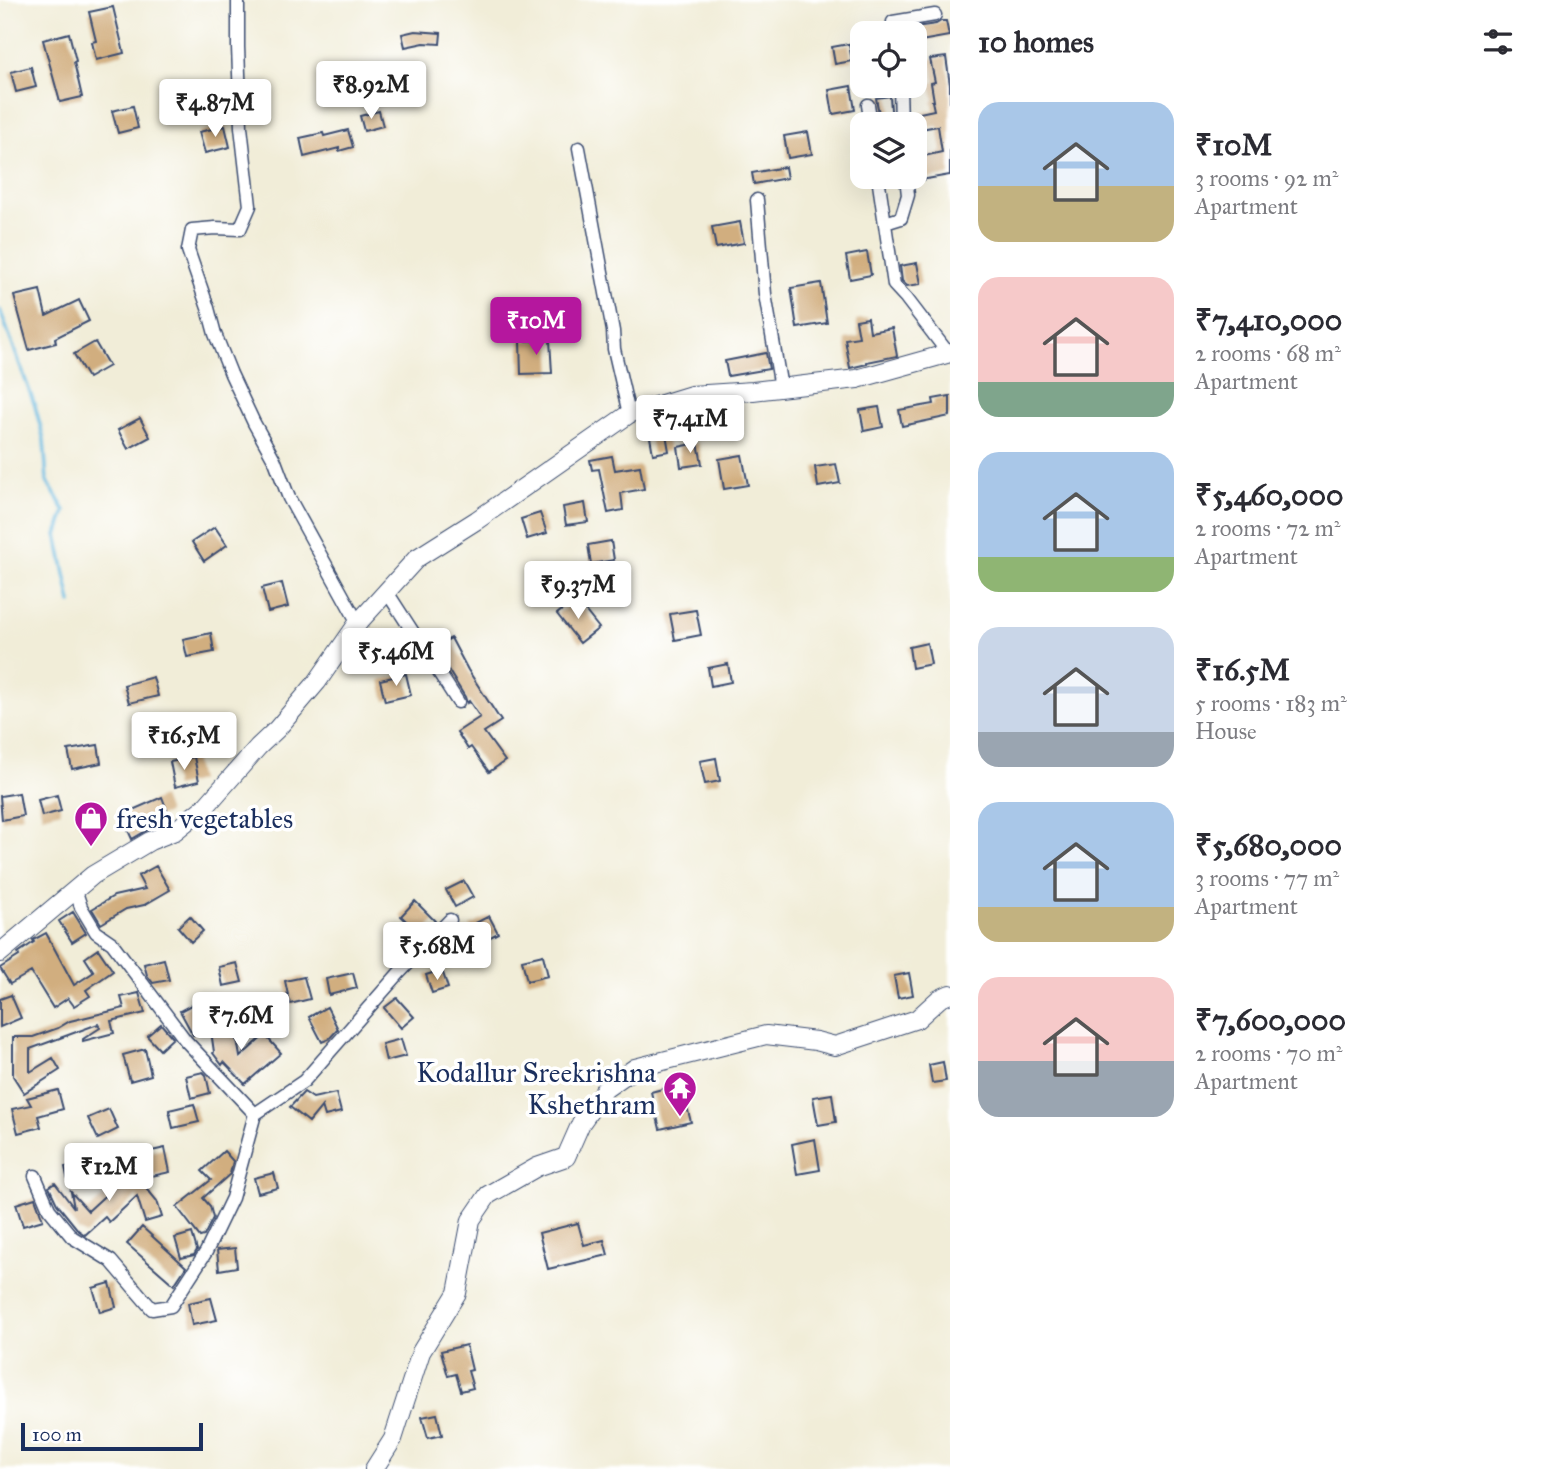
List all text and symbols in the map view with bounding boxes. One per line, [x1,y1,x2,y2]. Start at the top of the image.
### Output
map controls [850,21,927,189]
button: locate [850,21,927,98]
icon: filters [1479,23,1517,61]
text: 10 homes [978,24,1094,60]
pin: ₹8.92M [314,61,428,121]
text: ₹8.92M [332,70,410,98]
pin: ₹4.87M [158,80,272,139]
text: ₹4.87M [175,88,255,116]
button: layers [850,112,927,189]
text: ₹10M [1195,127,1272,163]
icon: home [1034,130,1118,214]
text: 3 rooms · 92 m² [1195,164,1338,192]
text: Apartment [1195,192,1298,220]
pin: ₹10M [495,298,577,357]
text: ₹7,410,000 [1195,302,1342,338]
icon: home [1034,305,1118,389]
text: ₹10M [506,306,566,334]
text: 2 rooms · 68 m² [1195,339,1341,367]
text: Apartment [1195,367,1298,395]
pin: ₹7.41M [633,396,747,455]
text: ₹7.41M [652,404,728,432]
text: ₹5,460,000 [1195,477,1343,513]
icon: home [1034,480,1118,564]
text: 2 rooms · 72 m² [1195,514,1340,542]
text: Apartment [1195,542,1298,570]
pin: ₹9.37M [521,562,635,621]
text: ₹9.37M [540,570,616,598]
pin: ₹5.46M [339,628,453,688]
text: ₹5.46M [358,637,434,665]
text: ₹16.5M [1195,652,1290,688]
icon: home [1034,655,1118,739]
text: 5 rooms · 183 m² [1195,689,1347,717]
pin: ₹16.5M [127,712,241,772]
text: House [1195,717,1257,745]
text: ₹16.5M [148,721,220,749]
shop icon: fresh vegetables [72,799,110,848]
place label: fresh vegetables [116,801,293,836]
text: ₹5,680,000 [1195,827,1342,863]
icon: home [1034,830,1118,914]
text: 3 rooms · 77 m² [1195,864,1339,892]
text: Apartment [1195,892,1298,920]
pin: ₹5.68M [380,922,494,982]
text: ₹5.68M [399,931,475,959]
pin: ₹7.6M [192,992,290,1052]
text: ₹7.6M [208,1001,274,1029]
text: ₹7,600,000 [1195,1002,1346,1038]
icon: home [1034,1005,1118,1089]
text: 2 rooms · 70 m² [1195,1039,1343,1067]
place label: Kodallur Sreekrishna Kshethram [416,1055,656,1122]
text: Apartment [1195,1067,1298,1095]
temple icon: Kodallur Sreekrishna Kshethram [661,1069,699,1118]
pin: ₹12M [68,1144,150,1203]
text: ₹12M [80,1152,138,1180]
scale bar [21,1420,203,1452]
text: 100 m [32,1423,82,1446]

